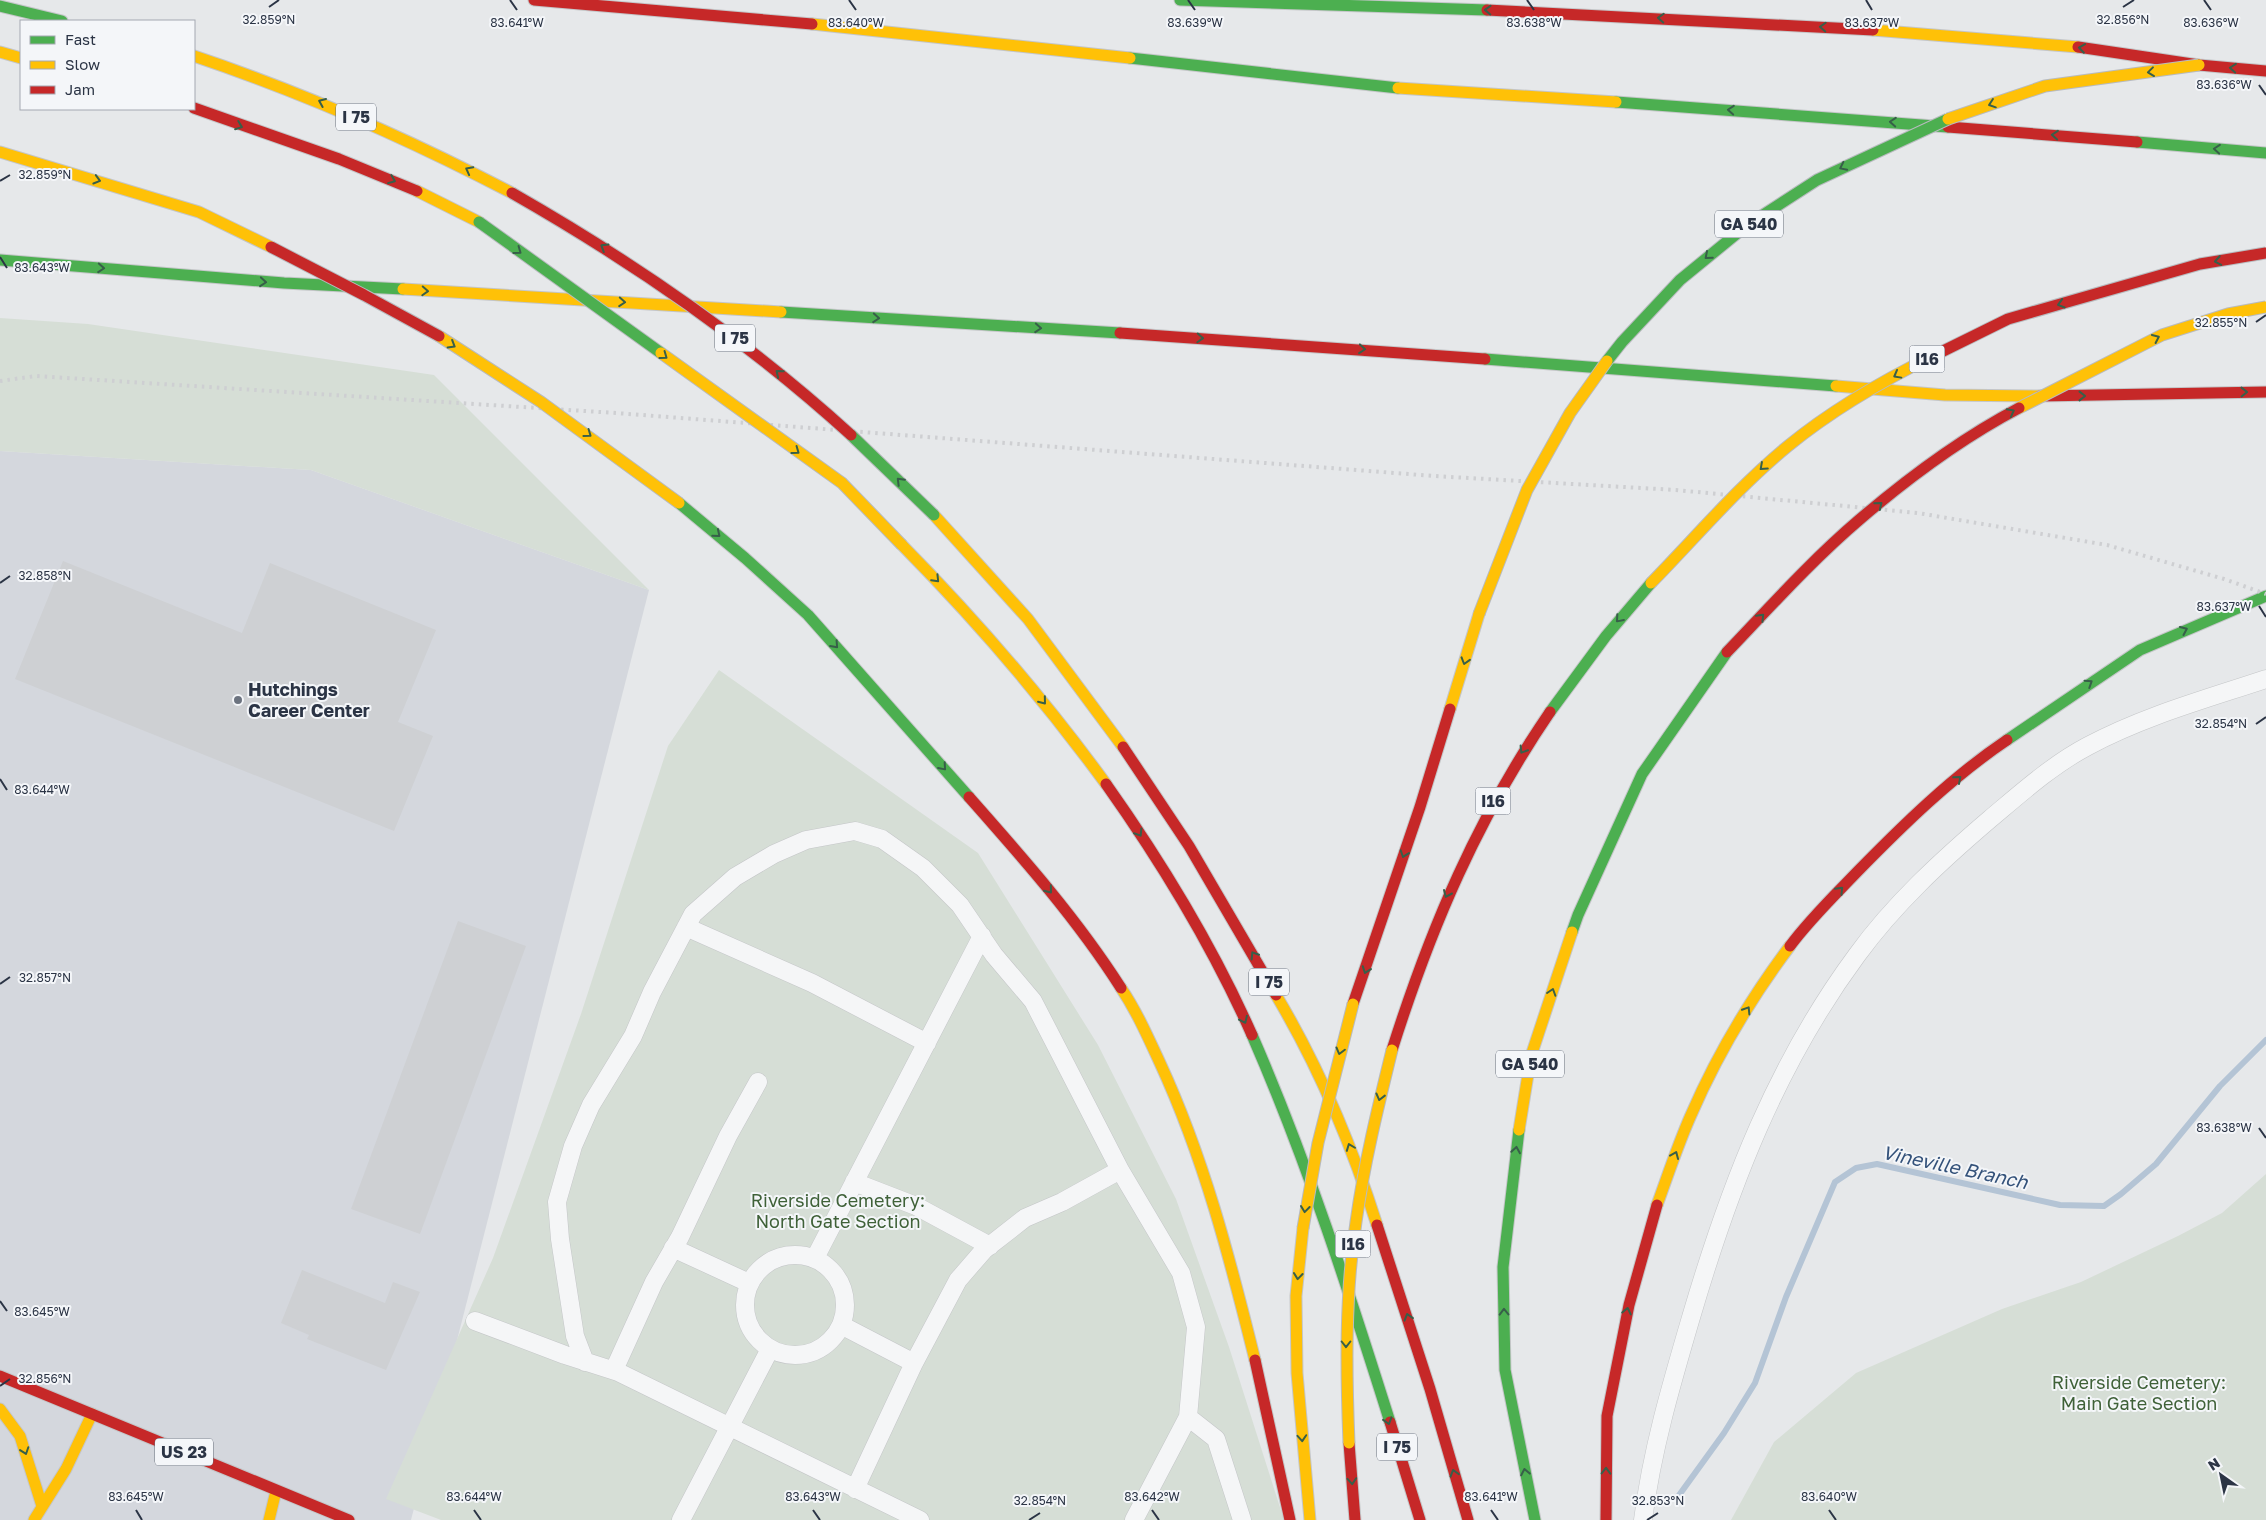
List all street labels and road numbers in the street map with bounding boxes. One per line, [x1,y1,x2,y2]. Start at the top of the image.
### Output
road number: I 75 [336,104,376,130]
road number: GA 540 [1715,210,1783,238]
road number: I 75 [715,324,755,352]
road number: I16 [1910,346,1944,372]
road number: I16 [1476,788,1510,814]
road number: I 75 [1249,969,1289,996]
road number: GA 540 [1496,1050,1564,1078]
road number: I16 [1336,1230,1370,1258]
road number: I 75 [1377,1434,1417,1460]
road number: US 23 [155,1438,213,1465]

